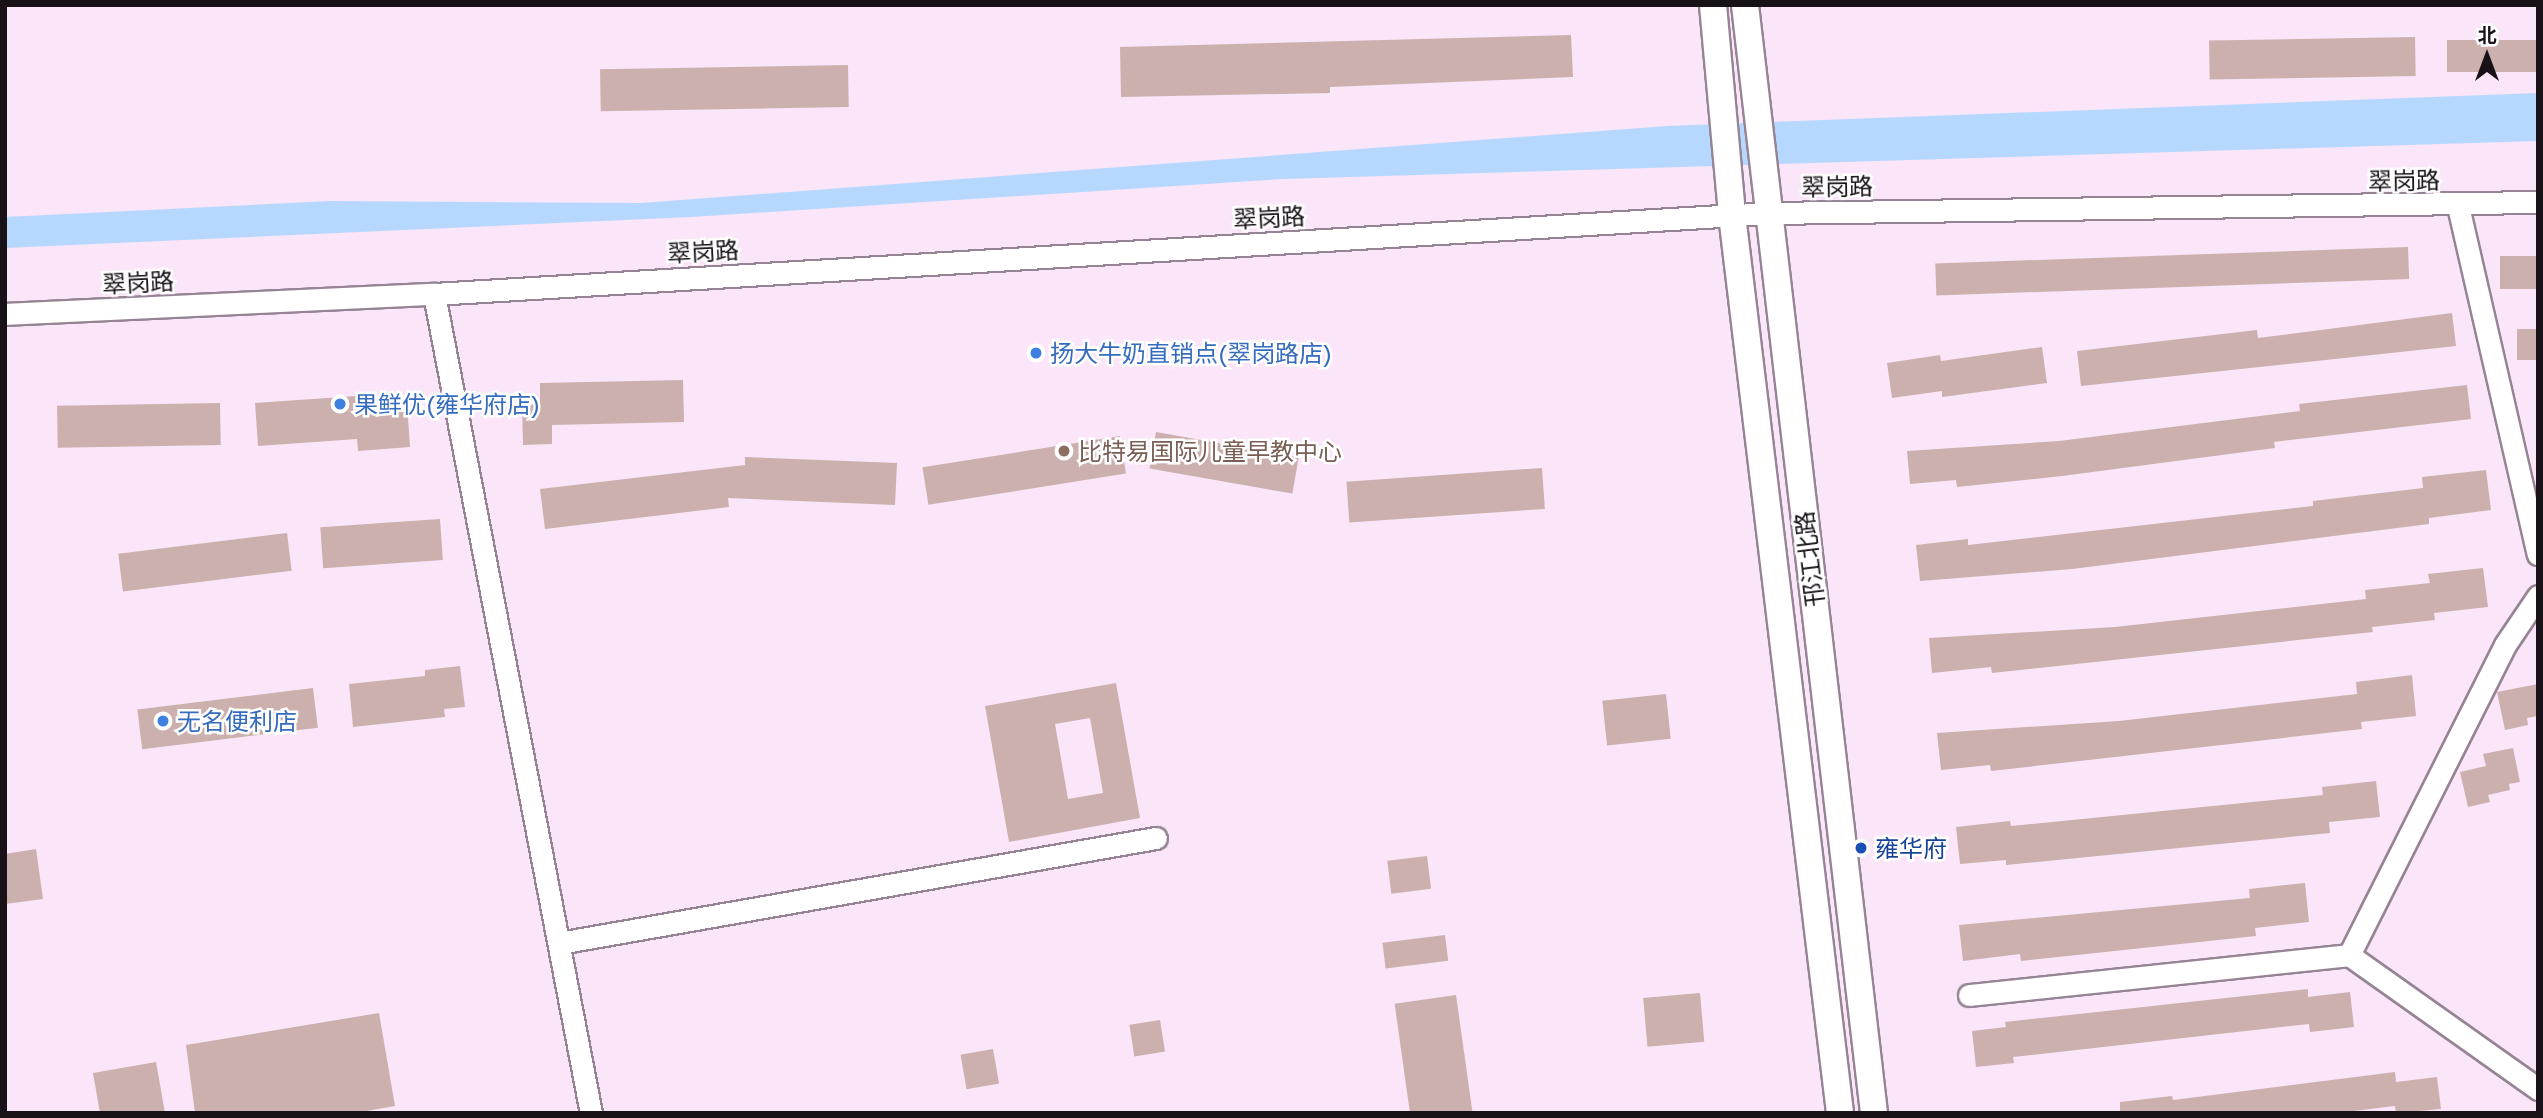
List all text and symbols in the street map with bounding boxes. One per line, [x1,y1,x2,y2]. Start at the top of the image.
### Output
north arrow [2452,21,2522,91]
text: 北 [2477,23,2497,46]
street label: 翠岗路 [2368,165,2440,195]
street label: 翠岗路 [1801,171,1873,201]
street label: 翠岗路 [1232,201,1306,233]
street label: 翠岗路 [666,235,740,267]
street label: 翠岗路 [101,266,175,298]
place label: 扬大牛奶直销点(翠岗路店) [1050,339,1332,367]
marker: 扬大牛奶直销点(翠岗路店) [1028,345,1044,361]
place label: 果鲜优(雍华府店) [354,390,540,418]
marker: 果鲜优(雍华府店) [332,396,348,412]
place label: 比特易国际儿童早教中心 [1078,437,1342,465]
marker: 比特易国际儿童早教中心 [1056,443,1072,459]
street label: 邗江北路 [1789,510,1829,608]
place label: 无名便利店 [177,707,297,735]
marker: 无名便利店 [155,713,171,729]
place label: 雍华府 [1875,834,1947,862]
marker: 雍华府 [1853,840,1869,856]

